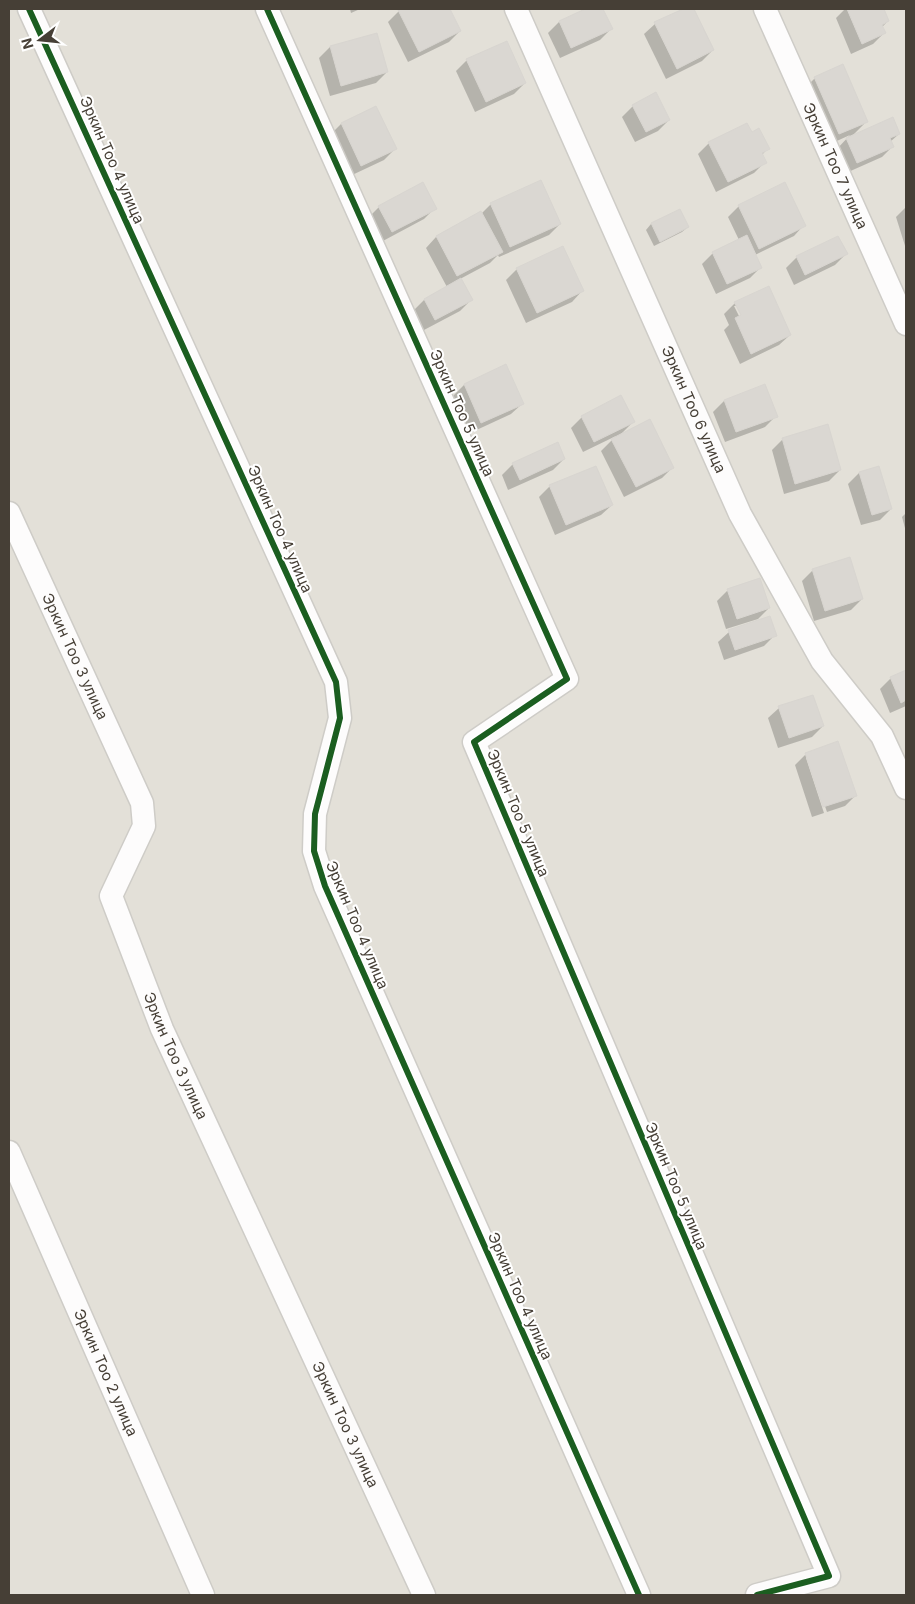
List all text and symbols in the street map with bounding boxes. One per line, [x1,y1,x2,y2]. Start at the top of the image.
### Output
north arrow [15,15,65,65]
text: N [17,36,37,51]
street label: Эркин Тоо 4 улица [76,93,149,226]
street label: Эркин Тоо 7 улица [799,100,872,232]
street label: Эркин Тоо 6 улица [658,343,731,476]
street label: Эркин Тоо 5 улица [426,346,499,479]
street label: Эркин Тоо 4 улица [244,462,317,595]
street label: Эркин Тоо 3 улица [38,590,113,723]
street label: Эркин Тоо 5 улица [483,746,554,880]
street label: Эркин Тоо 4 улица [322,858,393,992]
street label: Эркин Тоо 3 улица [140,989,213,1122]
street label: Эркин Тоо 5 улица [641,1119,712,1253]
street label: Эркин Тоо 4 улица [484,1229,557,1362]
street label: Эркин Тоо 2 улица [70,1306,142,1439]
street label: Эркин Тоо 3 улица [308,1358,383,1491]

